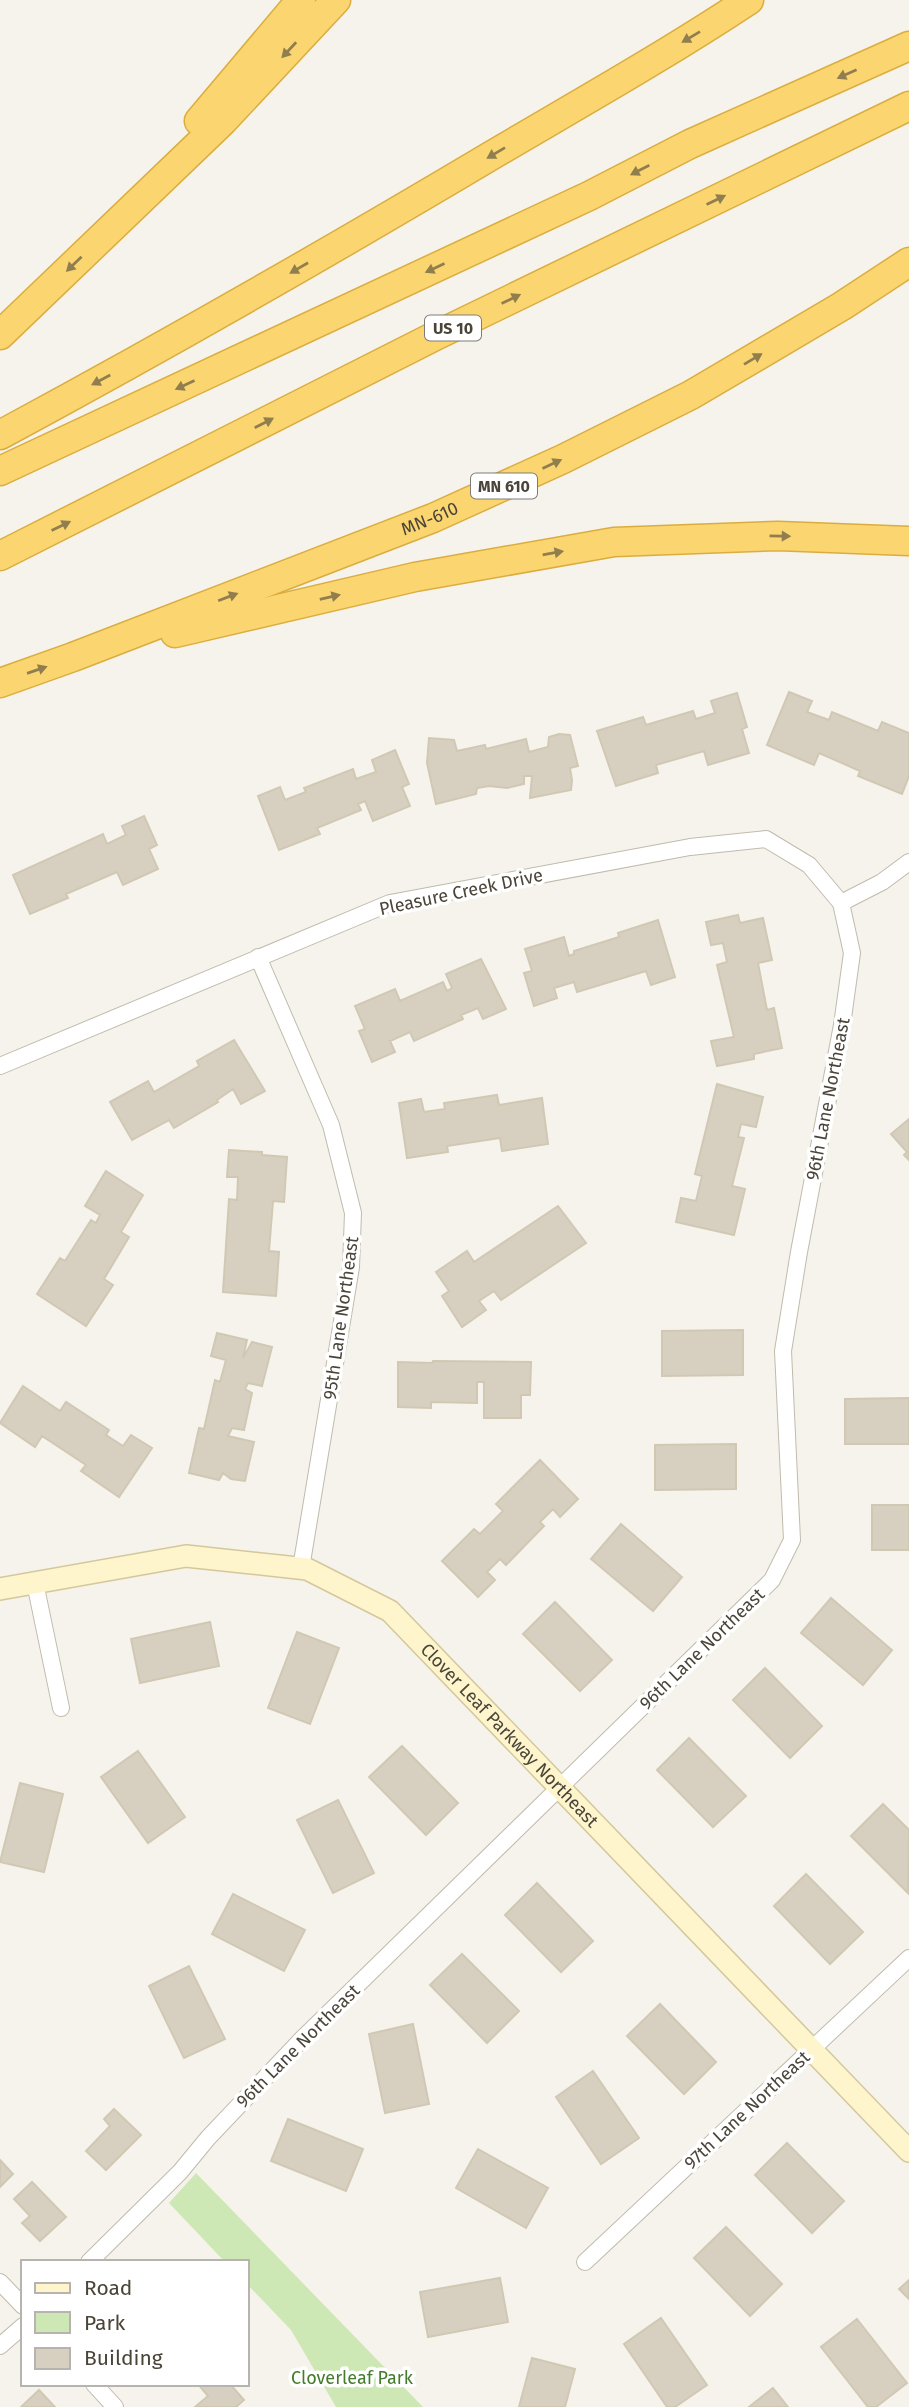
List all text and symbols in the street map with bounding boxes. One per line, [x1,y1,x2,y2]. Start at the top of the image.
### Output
one-way arrow [682,31,701,44]
one-way arrow [282,41,298,58]
one-way arrow [837,68,857,80]
one-way arrow [486,147,505,159]
one-way arrow [630,164,650,175]
one-way arrow [706,194,726,205]
one-way arrow [66,256,83,272]
one-way arrow [289,261,309,273]
one-way arrow [425,262,445,274]
one-way arrow [501,294,521,305]
road number: US 10 [425,316,481,340]
one-way arrow [744,353,763,365]
one-way arrow [92,374,111,386]
one-way arrow [175,379,195,391]
one-way arrow [254,418,274,429]
one-way arrow [541,458,562,469]
road number: MN 610 [471,474,537,499]
street label: MN-610 [398,497,462,540]
one-way arrow [51,521,71,532]
one-way arrow [769,531,791,542]
one-way arrow [542,547,564,558]
one-way arrow [319,591,341,602]
one-way arrow [218,592,239,603]
one-way arrow [26,664,47,675]
street label: Pleasure Creek Drive [377,864,545,920]
street label: 96th Lane Northeast [801,1015,855,1182]
street label: 95th Lane Northeast [319,1234,363,1401]
street label: 96th Lane Northeast [635,1583,770,1714]
street label: Clover Leaf Parkway Northeast [416,1639,603,1832]
street label: 96th Lane Northeast [232,1979,365,2112]
street label: 97th Lane Northeast [680,2046,815,2174]
legend [21,2260,248,2386]
text: Road [84,2275,132,2301]
text: Park [84,2310,126,2336]
text: Building [84,2345,163,2371]
park label: Cloverleaf Park [291,2367,414,2389]

